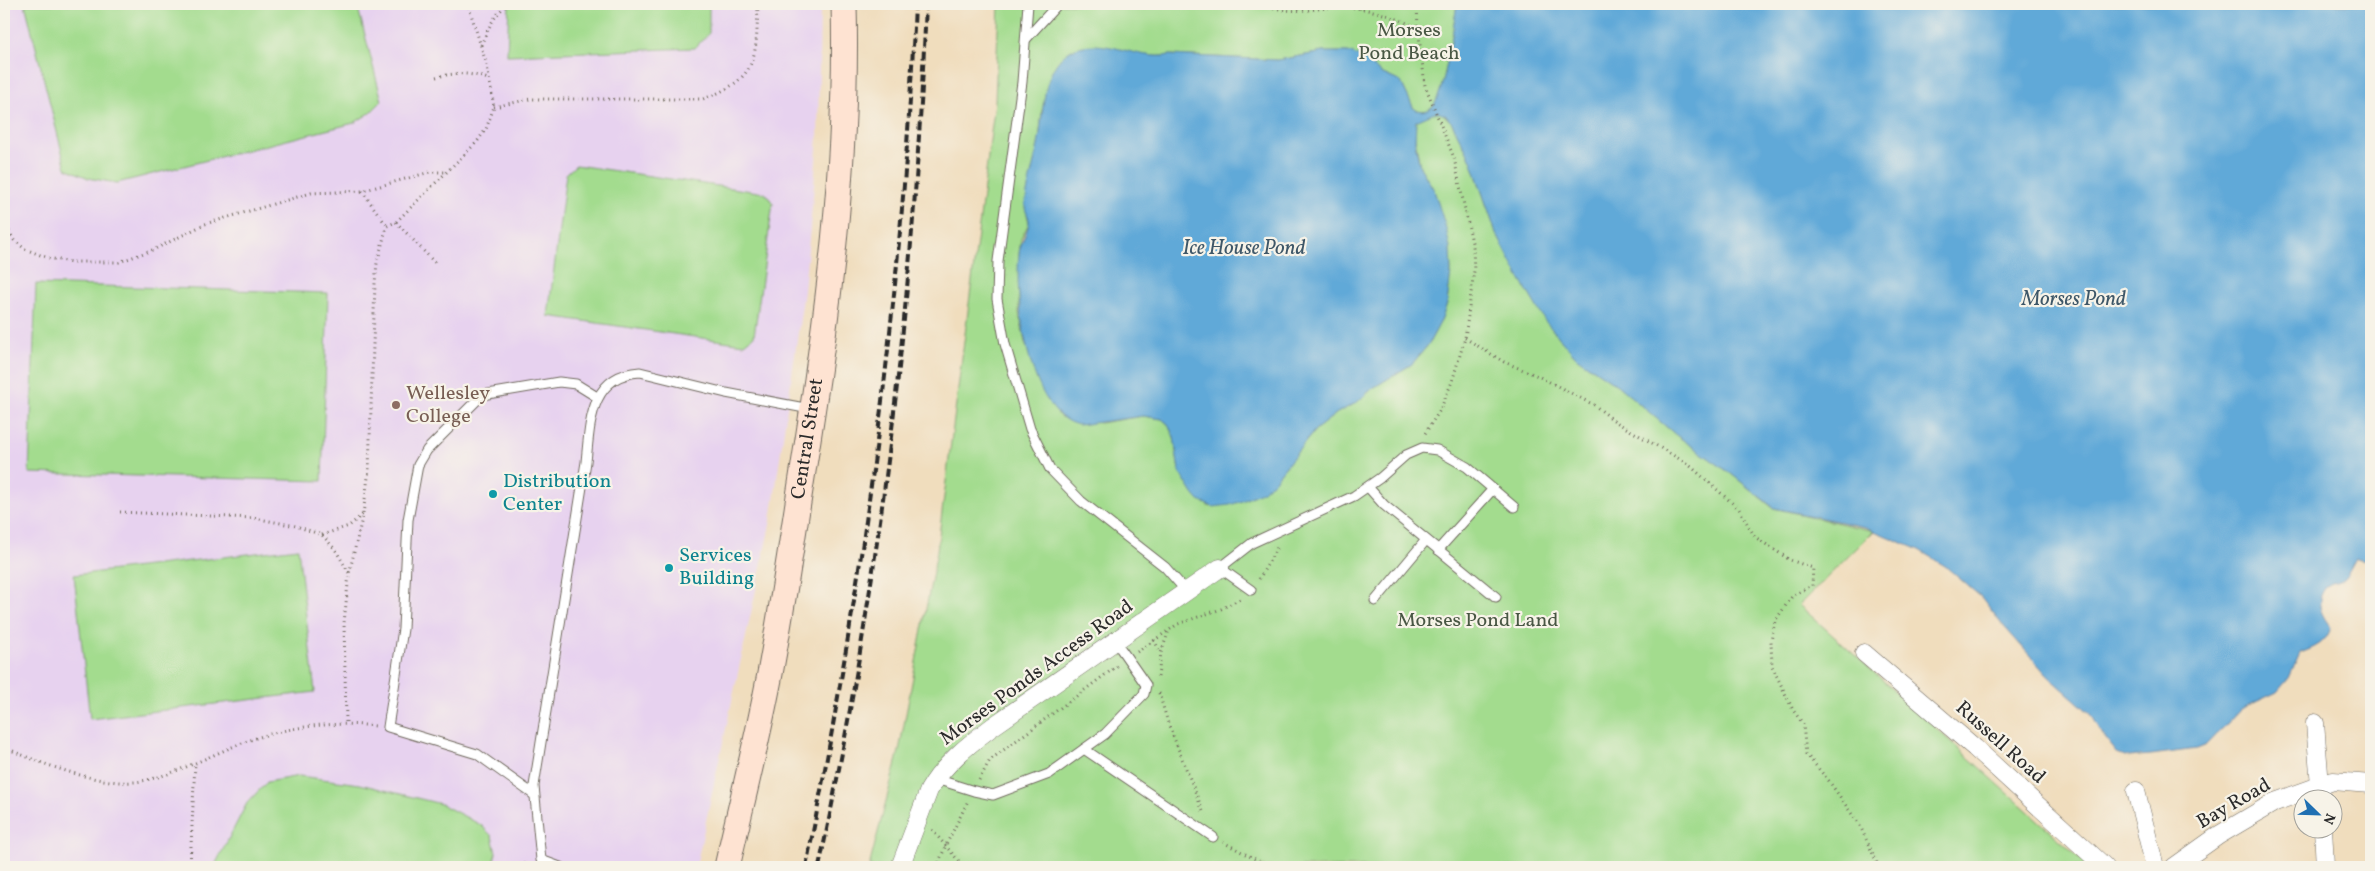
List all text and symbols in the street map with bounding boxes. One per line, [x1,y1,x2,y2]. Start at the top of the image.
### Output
park label: Morses Pond Beach [1358,17,1460,68]
water label: Ice House Pond [1182,234,1306,263]
water label: Morses Pond [2021,285,2126,314]
street label: Central Street [785,376,831,501]
place label: Wellesley College [406,380,490,431]
marker: Wellesley College [390,399,402,411]
place label: Distribution Center [503,468,611,519]
marker: Distribution Center [487,488,499,500]
place label: Services Building [679,542,754,593]
marker: Services Building [663,562,675,574]
street label: Morses Ponds Access Road [935,593,1139,753]
park label: Morses Pond Land [1397,607,1559,635]
street label: Russell Road [1949,695,2051,791]
street label: Bay Road [2192,772,2276,836]
north arrow [2292,788,2342,838]
text: N [2318,810,2339,827]

